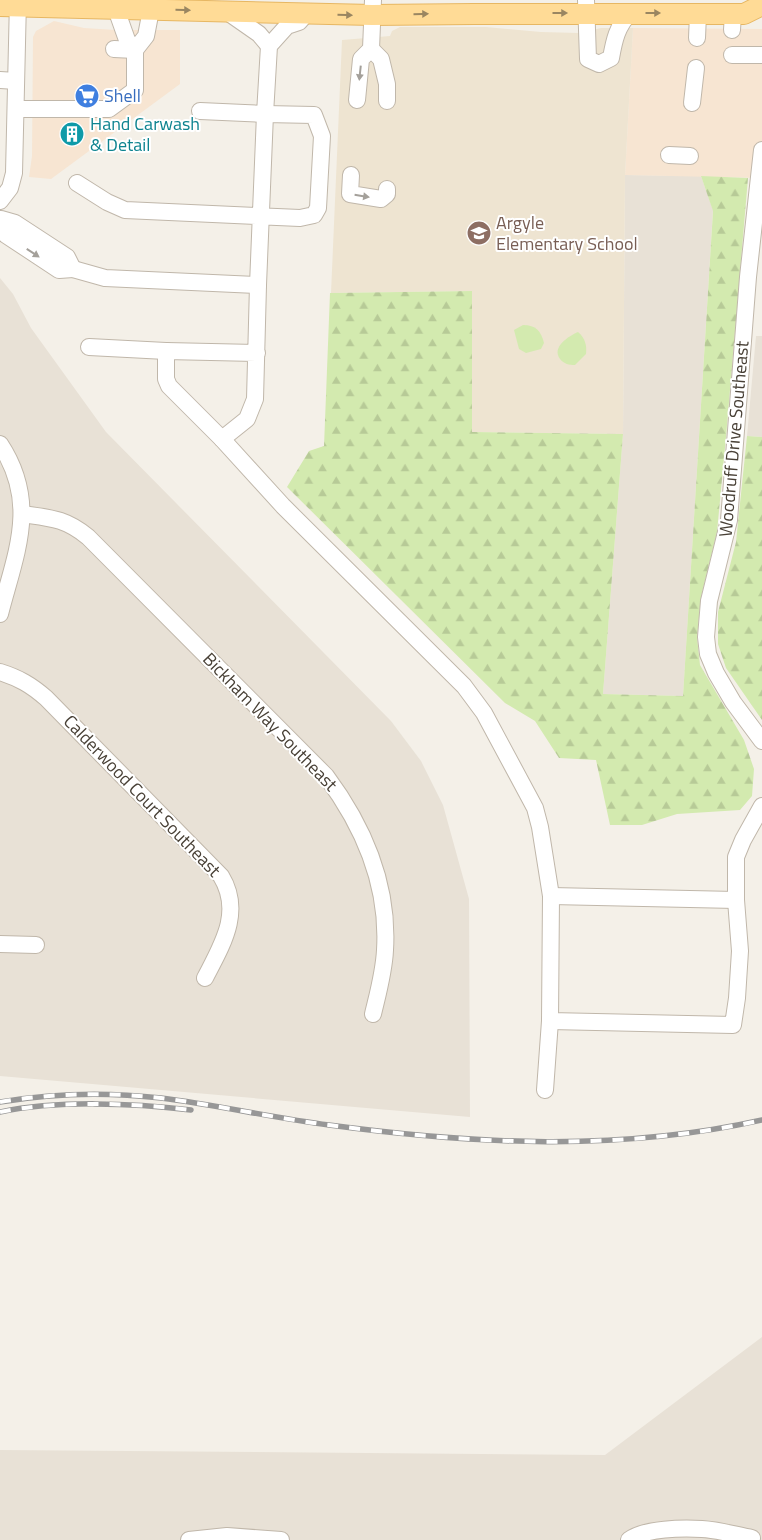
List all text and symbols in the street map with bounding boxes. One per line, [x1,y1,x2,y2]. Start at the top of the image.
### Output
one-way arrow [175,7,191,15]
one-way arrow [552,9,568,17]
one-way arrow [645,9,661,17]
one-way arrow [413,10,429,18]
one-way arrow [337,11,353,19]
one-way arrow [356,65,364,81]
place label: Shell [104,82,141,109]
supermarket icon: Shell [74,83,100,109]
place label: Hand Carwash & Detail [90,110,200,158]
building icon: Hand Carwash & Detail [59,121,85,147]
one-way arrow [355,192,371,200]
place label: Argyle Elementary School [496,209,638,257]
school or university icon: Argyle Elementary School [466,220,492,246]
one-way arrow [26,248,39,257]
street label: Woodruff Drive Southeast [711,339,756,538]
street label: Bickham Way Southeast [197,646,344,798]
street label: Calderwood Court Southeast [57,708,228,883]

